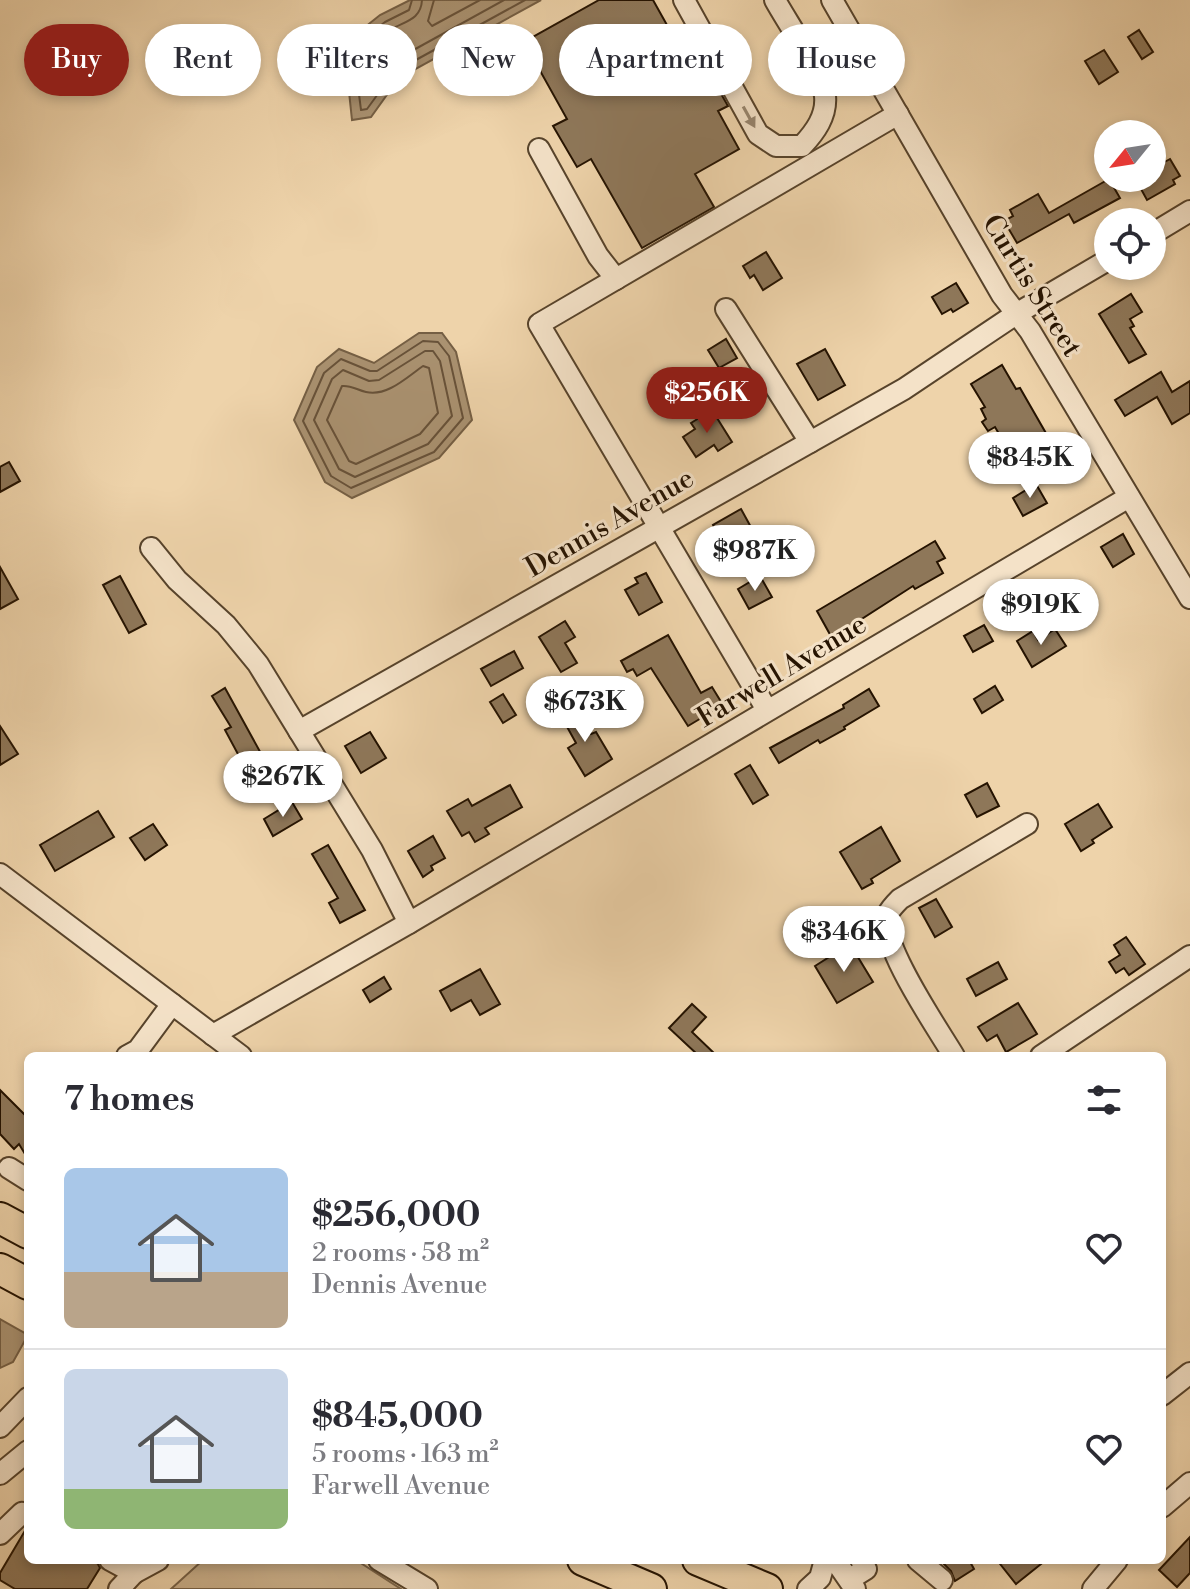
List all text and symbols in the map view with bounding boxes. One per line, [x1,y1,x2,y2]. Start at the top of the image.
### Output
chip: Buy [24,24,129,96]
chip: Rent [145,24,261,96]
chip: Filters [277,24,417,96]
chip: New [433,24,543,96]
chip: Apartment [559,24,752,96]
chip: House [768,24,905,96]
one-way arrow [742,106,755,129]
north arrow [1094,120,1166,192]
map controls [1094,120,1166,280]
street label: Curtis Street [974,208,1089,364]
button: locate [1094,208,1166,280]
pin: $256K [651,367,763,435]
text: $256K [664,377,750,409]
pin: $845K [974,432,1086,500]
text: $845K [986,442,1074,474]
street label: Dennis Avenue [519,461,700,586]
pin: $987K [699,525,811,593]
text: $987K [713,535,797,567]
pin: $919K [985,579,1097,647]
text: $919K [1001,589,1081,621]
street label: Farwell Avenue [691,607,873,736]
pin: $673K [529,676,641,744]
text: $673K [544,686,626,718]
pin: $267K [227,751,339,819]
text: $267K [241,761,325,793]
pin: $346K [788,906,900,974]
text: $346K [801,916,887,948]
icon: filters [1082,1078,1126,1122]
text: 7 homes [64,1079,194,1121]
text: $256,000 [312,1195,481,1237]
icon: home [128,1200,224,1296]
icon: heart [1082,1226,1126,1270]
text: 2 rooms · 58 m² [312,1237,489,1269]
text: Dennis Avenue [312,1269,487,1301]
text: $845,000 [312,1396,483,1438]
icon: home [128,1401,224,1497]
icon: heart [1082,1427,1126,1471]
text: 5 rooms · 163 m² [312,1438,499,1470]
text: Farwell Avenue [312,1470,490,1502]

